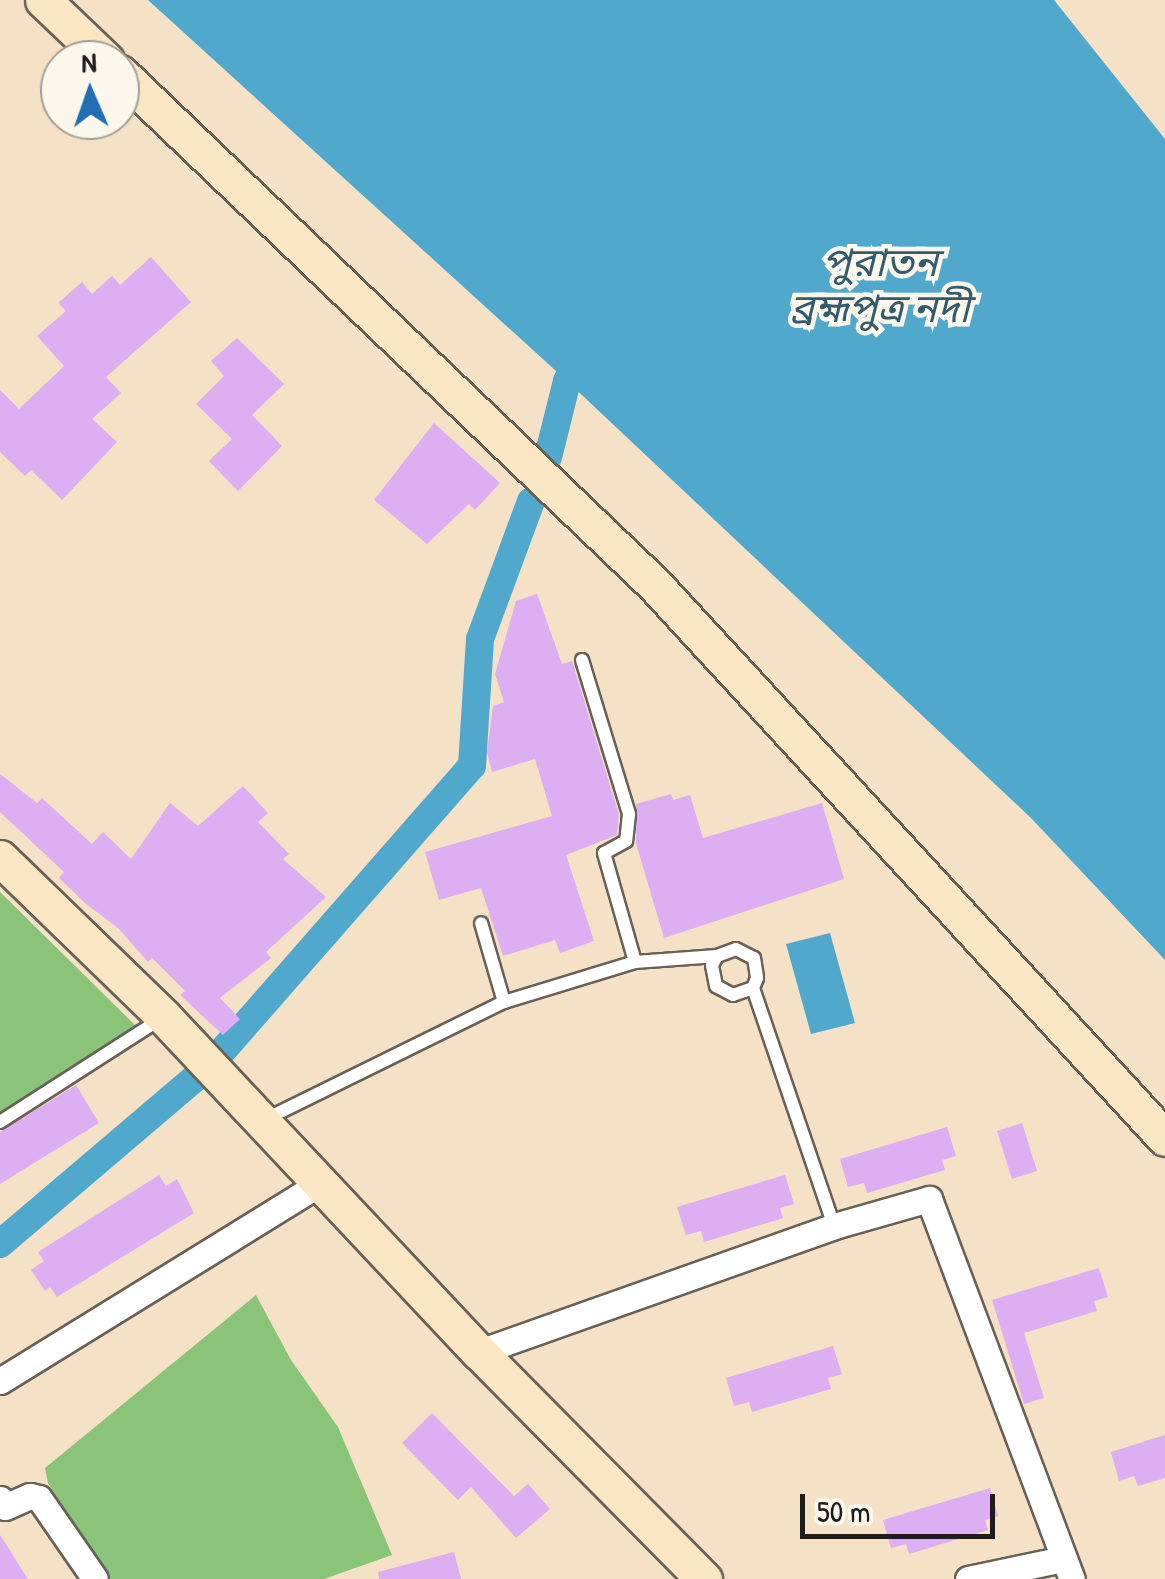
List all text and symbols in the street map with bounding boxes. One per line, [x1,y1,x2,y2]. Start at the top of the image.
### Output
north arrow [40,40,140,140]
text: N [81,43,97,81]
water label: পুরাতন ব্রহ্মপুত্র নদী [790,237,970,331]
scale bar [805,1474,1000,1536]
text: 50 m [817,1491,870,1531]

